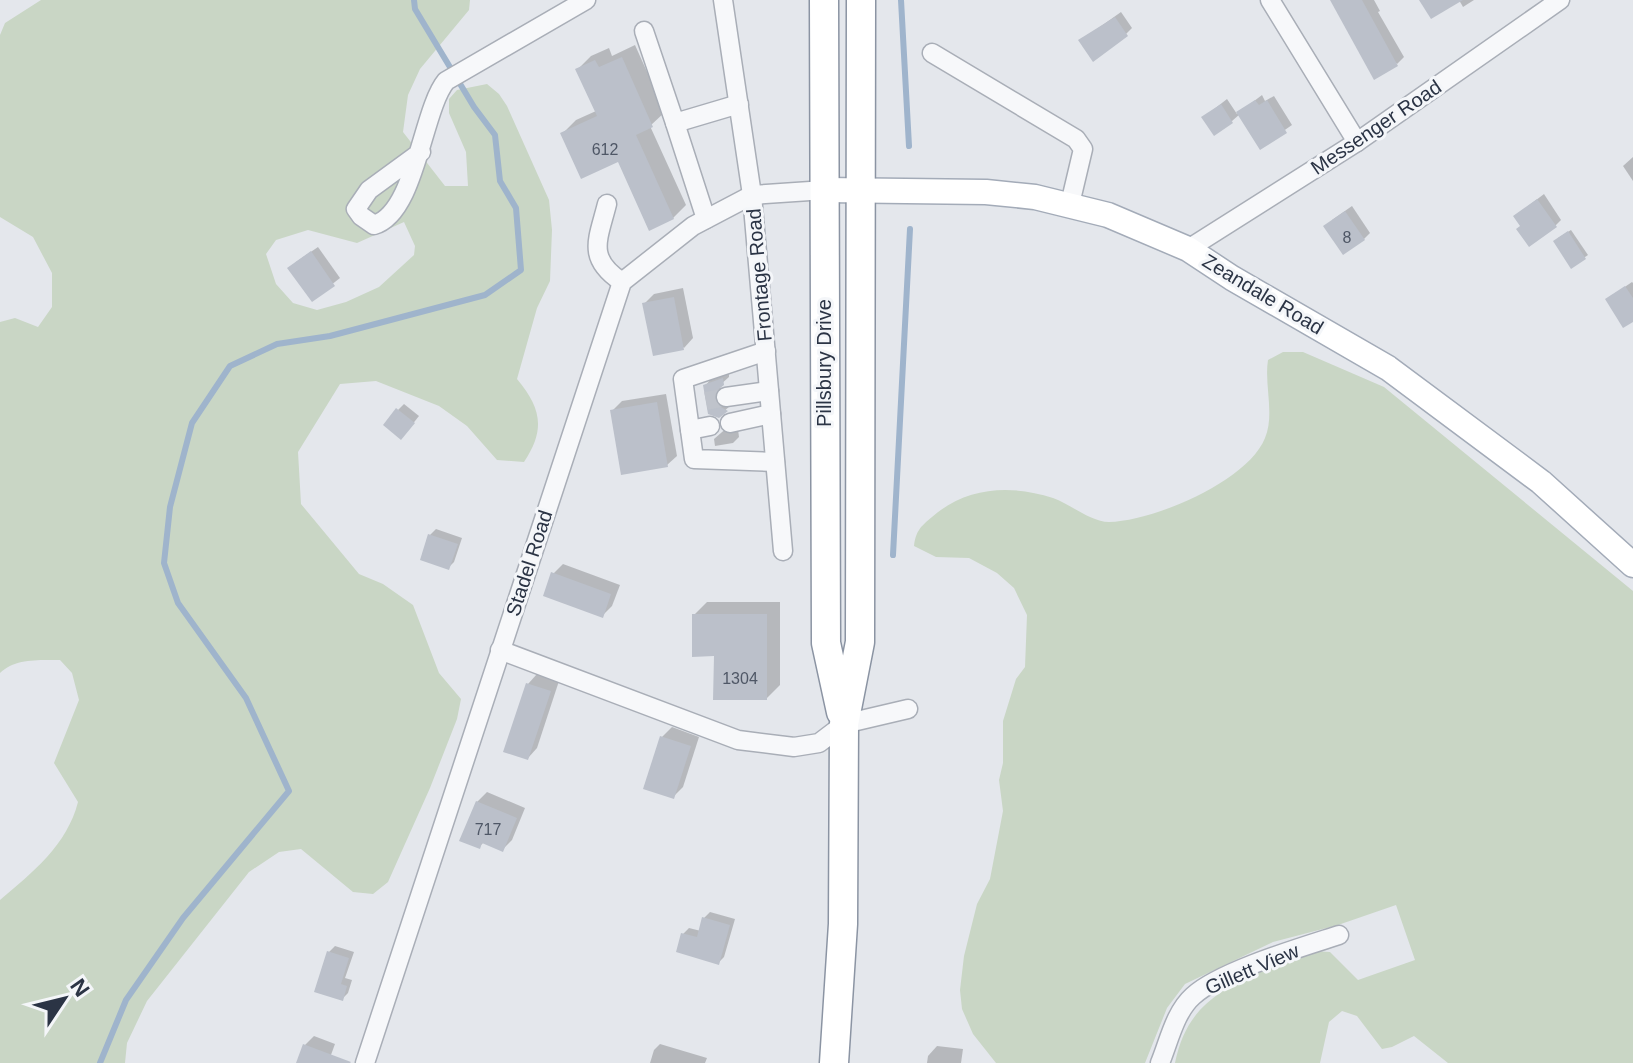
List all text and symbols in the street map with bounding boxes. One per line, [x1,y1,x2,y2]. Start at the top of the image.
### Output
street label: Messenger Road [1307,75,1445,179]
house number: 612 [592,141,618,158]
street label: Frontage Road [742,208,776,342]
house number: 8 [1343,229,1352,246]
street label: Zeandale Road [1199,249,1327,339]
street label: Pillsbury Drive [813,299,835,427]
street label: Stadel Road [502,507,556,619]
house number: 1304 [722,670,758,687]
house number: 717 [475,821,501,838]
street label: Gillett View [1202,939,1303,999]
north arrow [24,959,104,1039]
text: N [65,974,95,1001]

